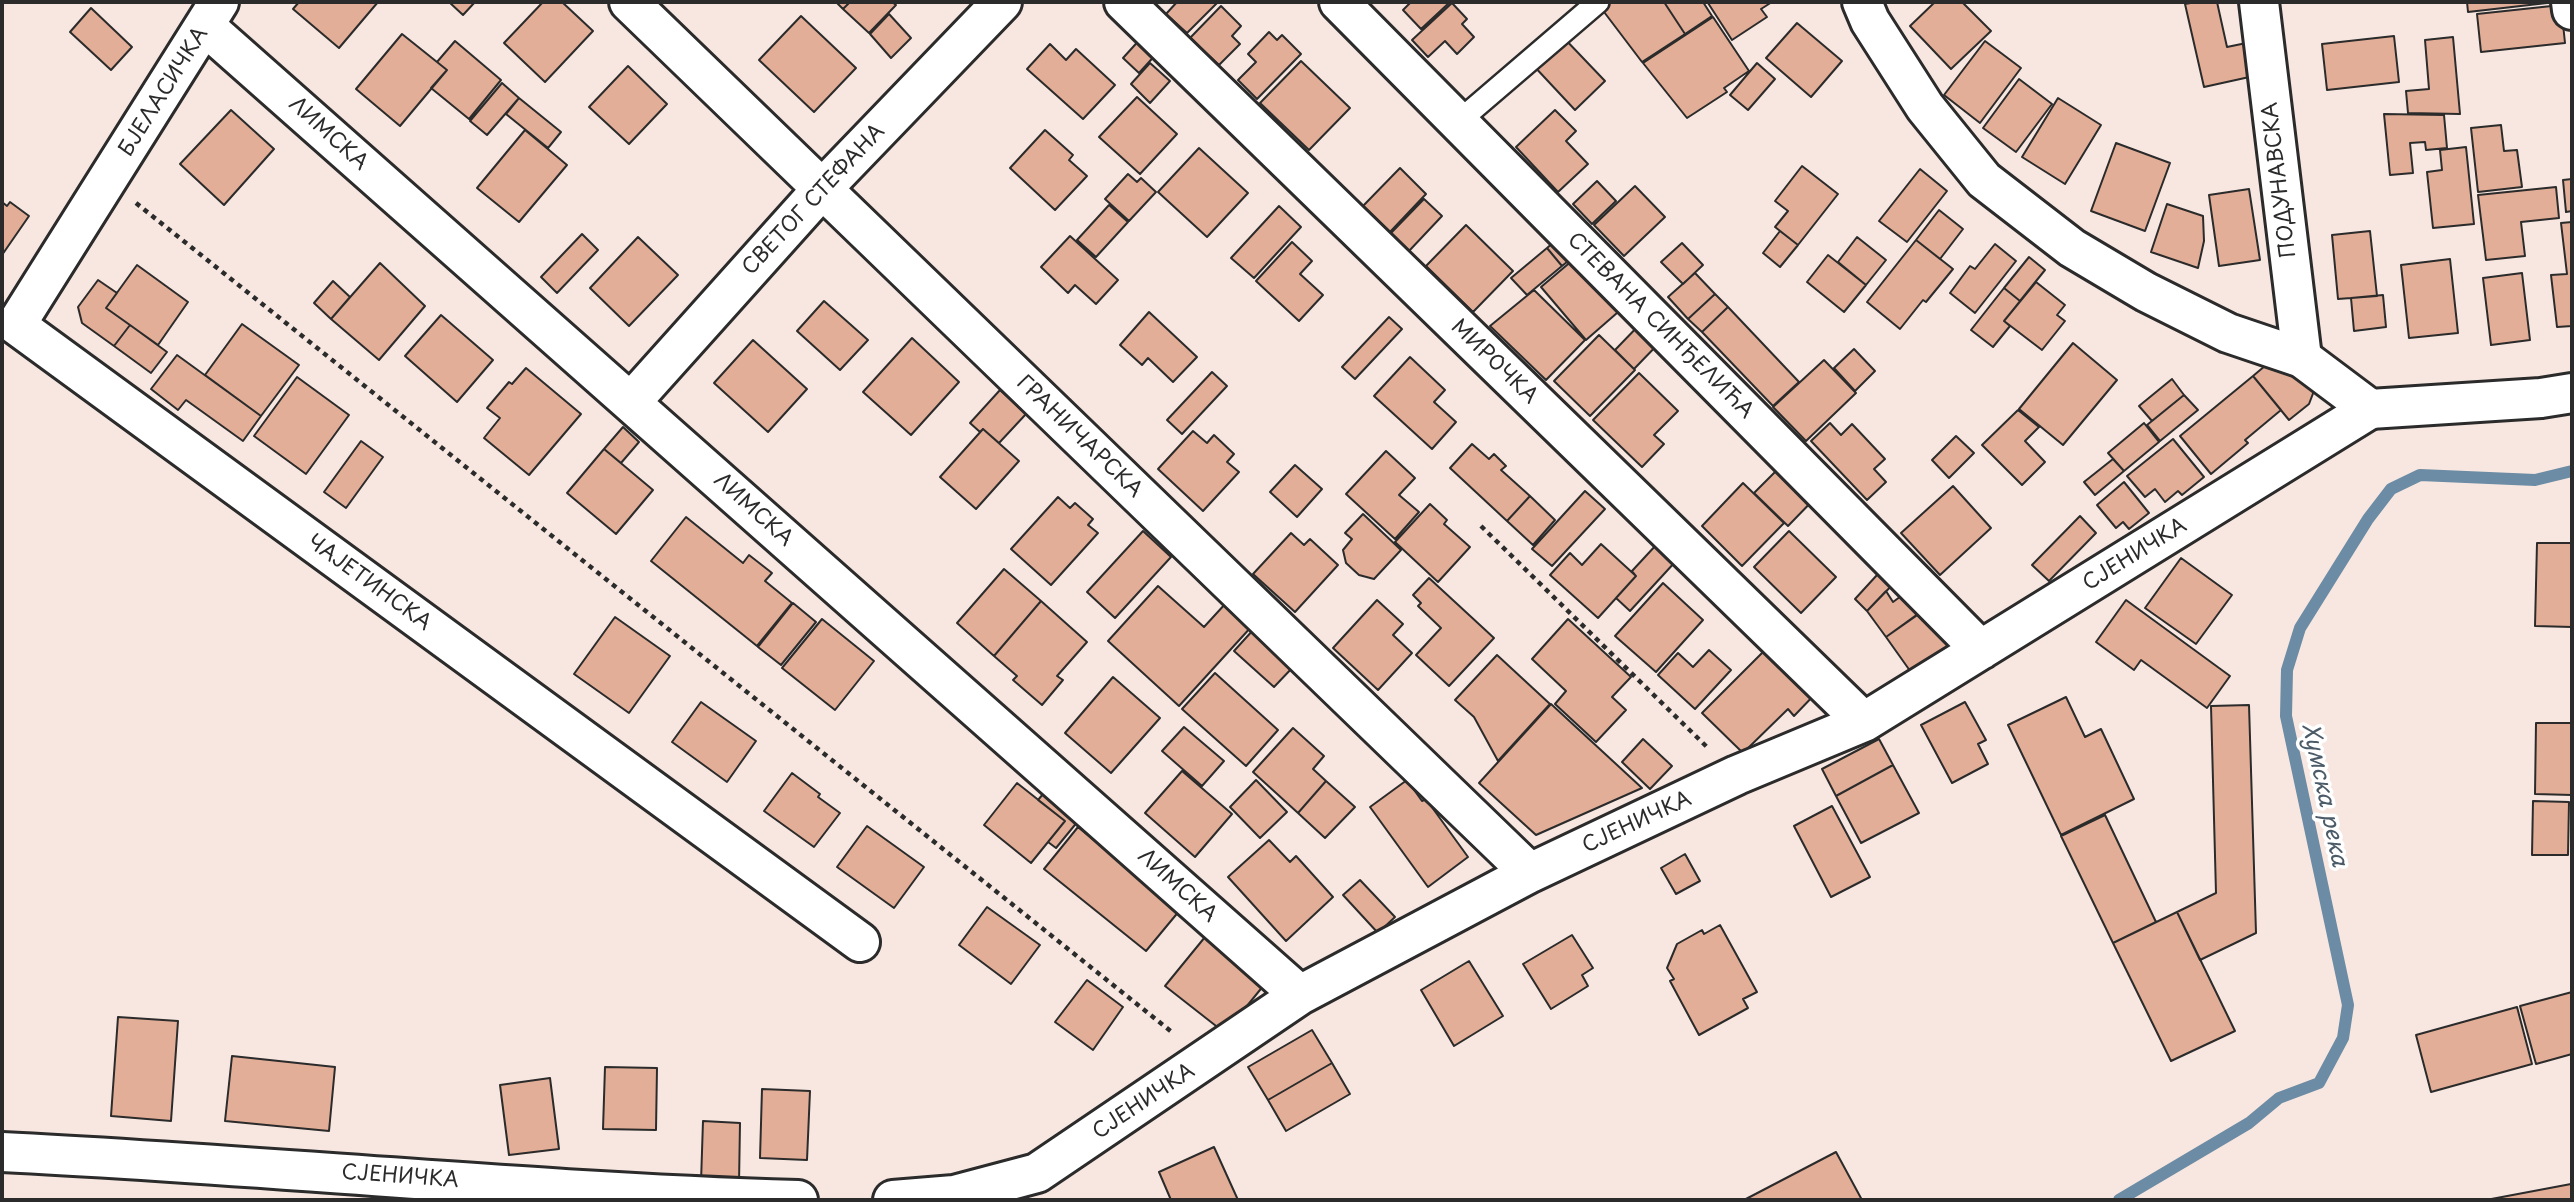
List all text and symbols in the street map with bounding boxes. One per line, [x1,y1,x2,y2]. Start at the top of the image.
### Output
street label: БЈЕЛАСИЧКА [114,23,214,161]
street label: ЛИМСКА [283,92,373,176]
street label: ПОДУНАВСКА [2258,101,2302,259]
street label: СВЕТОГ СТЕФАНА [738,119,890,281]
street label: СТЕВАНА СИНЂЕЛИЋА [1562,228,1758,424]
street label: МИРОЧКА [1446,315,1542,409]
street label: ГРАНИЧАРСКА [1011,371,1147,503]
street label: ЛИМСКА [708,468,798,552]
street label: СЈЕНИЧКА [2078,513,2192,597]
street label: ЧАЈЕТИНСКА [302,530,436,636]
water label: Хумска река [2295,721,2353,869]
street label: СЈЕНИЧКА [1578,787,1696,859]
street label: ЛИМСКА [1132,844,1222,928]
street label: СЈЕНИЧКА [1088,1059,1200,1145]
street label: СЈЕНИЧКА [340,1160,460,1194]

